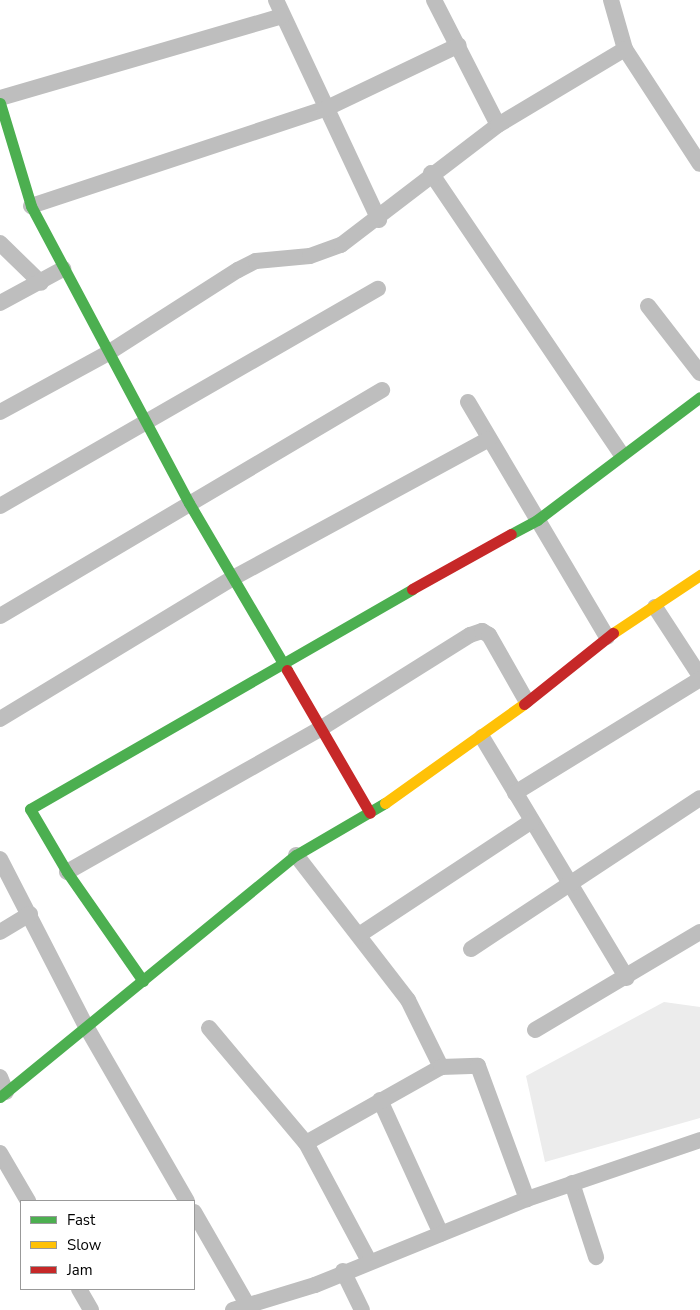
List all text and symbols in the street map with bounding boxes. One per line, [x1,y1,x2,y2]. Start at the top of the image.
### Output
legend [20,1200,195,1290]
text: Fast [67,1210,95,1230]
text: Slow [67,1235,101,1255]
text: Jam [67,1260,93,1280]

